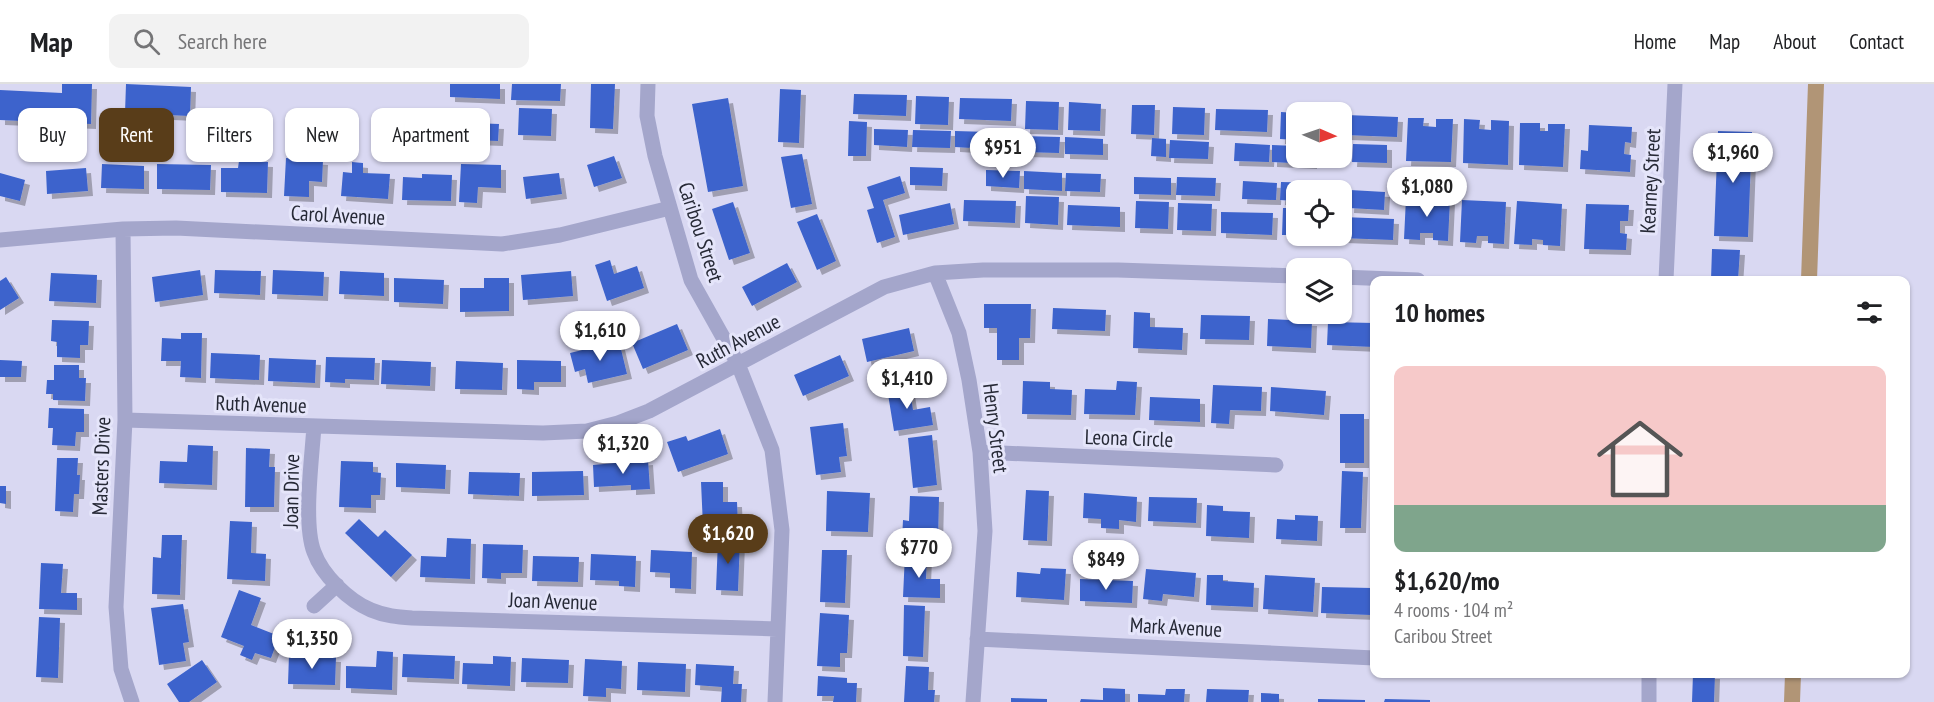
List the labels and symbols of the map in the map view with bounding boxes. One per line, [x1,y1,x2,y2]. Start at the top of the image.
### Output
north arrow [1286,102,1352,168]
pin: $951 [967,128,1039,179]
street label: Kearney Street [1634,128,1666,234]
pin: $1,960 [1684,133,1782,184]
pin: $1,080 [1378,167,1476,218]
street label: Caribou Street [672,179,730,285]
street label: Carol Avenue [290,199,386,231]
street label: Ruth Avenue [691,308,785,374]
pin: $1,610 [551,311,649,362]
pin: $1,410 [858,359,956,410]
street label: Henry Street [977,382,1015,475]
street label: Ruth Avenue [215,389,307,419]
street label: Masters Drive [86,416,116,516]
street label: Leona Circle [1084,423,1174,453]
pin: $1,320 [574,424,672,475]
street label: Joan Drive [277,454,305,529]
pin: $1,620 [679,514,777,565]
pin: $770 [883,528,955,579]
pin: $849 [1070,540,1142,591]
street label: Joan Avenue [507,586,598,616]
street label: Mark Avenue [1129,611,1223,643]
pin: $1,350 [263,619,361,670]

